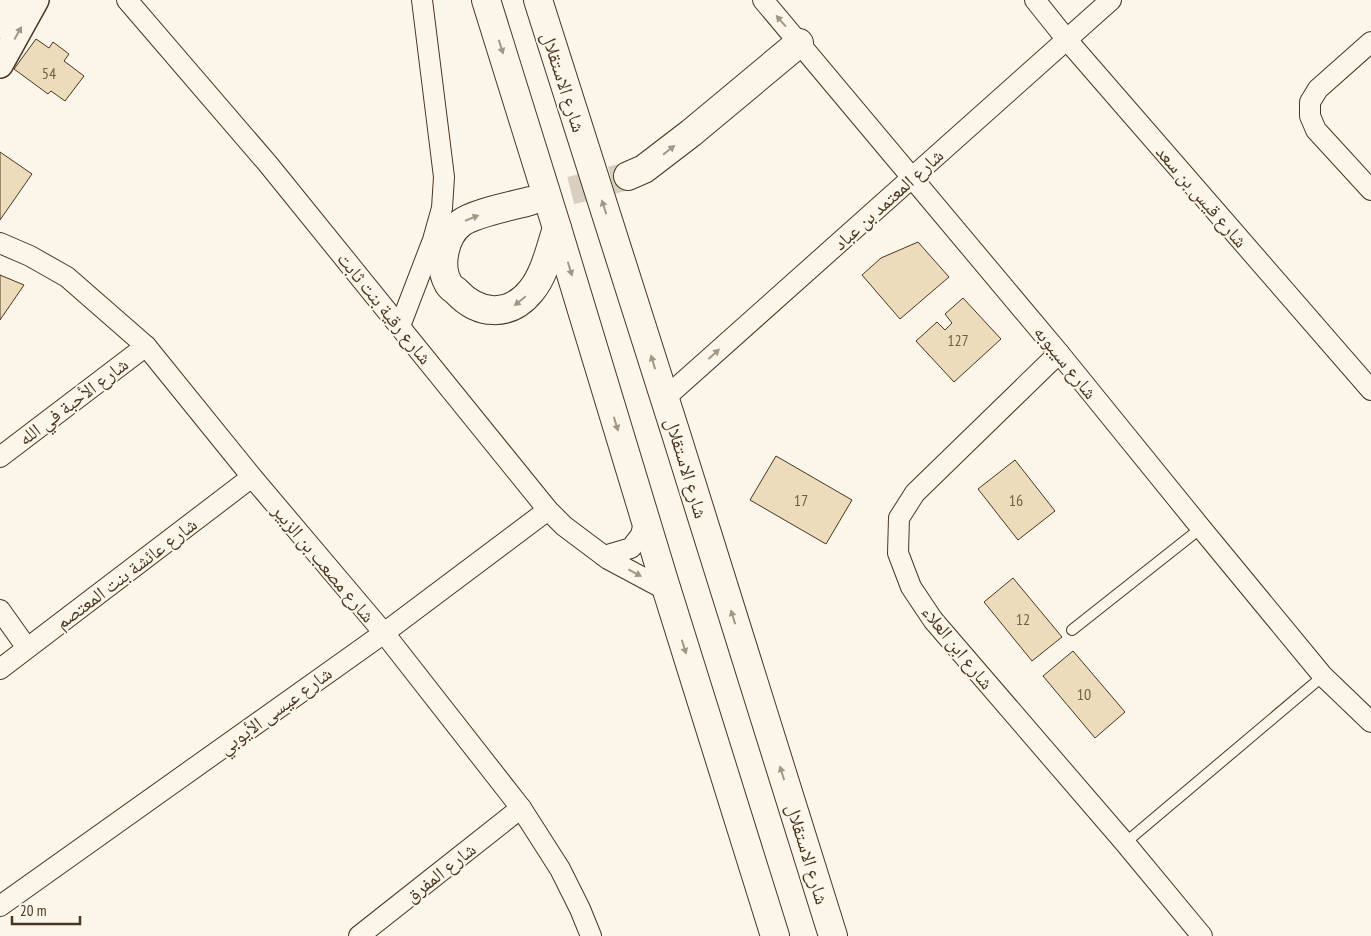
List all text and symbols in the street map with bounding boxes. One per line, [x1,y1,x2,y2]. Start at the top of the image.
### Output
one-way arrow [775,15,786,28]
one-way arrow [14,25,22,40]
street label: شارع الاستقلال [537,29,591,135]
one-way arrow [498,39,505,54]
house number: 54 [42,63,56,83]
street label: شارع قيس بن سعد [1151,140,1253,252]
street label: شارع المعتمد بن عباد [828,143,948,255]
one-way arrow [662,145,675,156]
one-way arrow [600,200,608,215]
one-way arrow [465,214,480,222]
street label: شارع رقية بنت ثابت [332,247,438,369]
one-way arrow [566,261,574,276]
one-way arrow [514,296,527,306]
street label: شارع سيبوبه [1029,320,1103,404]
house number: 127 [947,330,969,350]
one-way arrow [708,348,720,360]
street label: شارع الأحبة في الله [13,352,135,453]
one-way arrow [649,355,657,370]
street label: شارع الاستقلال [660,415,714,521]
one-way arrow [613,417,621,432]
house number: 17 [794,490,808,510]
house number: 16 [1009,490,1023,510]
street label: شارع مصعب بن الزبير [267,498,381,627]
street label: شارع عائشة بنت المعتصم [50,512,202,635]
one-way arrow [628,569,642,577]
street label: شارع ابن العلاء [917,600,999,694]
house number: 12 [1016,609,1030,629]
one-way arrow [729,610,737,625]
one-way arrow [681,639,689,654]
street label: شارع عيسى الأيوبي [214,661,339,762]
house number: 10 [1077,684,1091,704]
one-way arrow [778,765,785,780]
street label: شارع الاستقلال [781,801,835,907]
street label: شارع المفرق [400,837,480,907]
scale bar [12,894,80,926]
text: 20 m [20,901,46,920]

